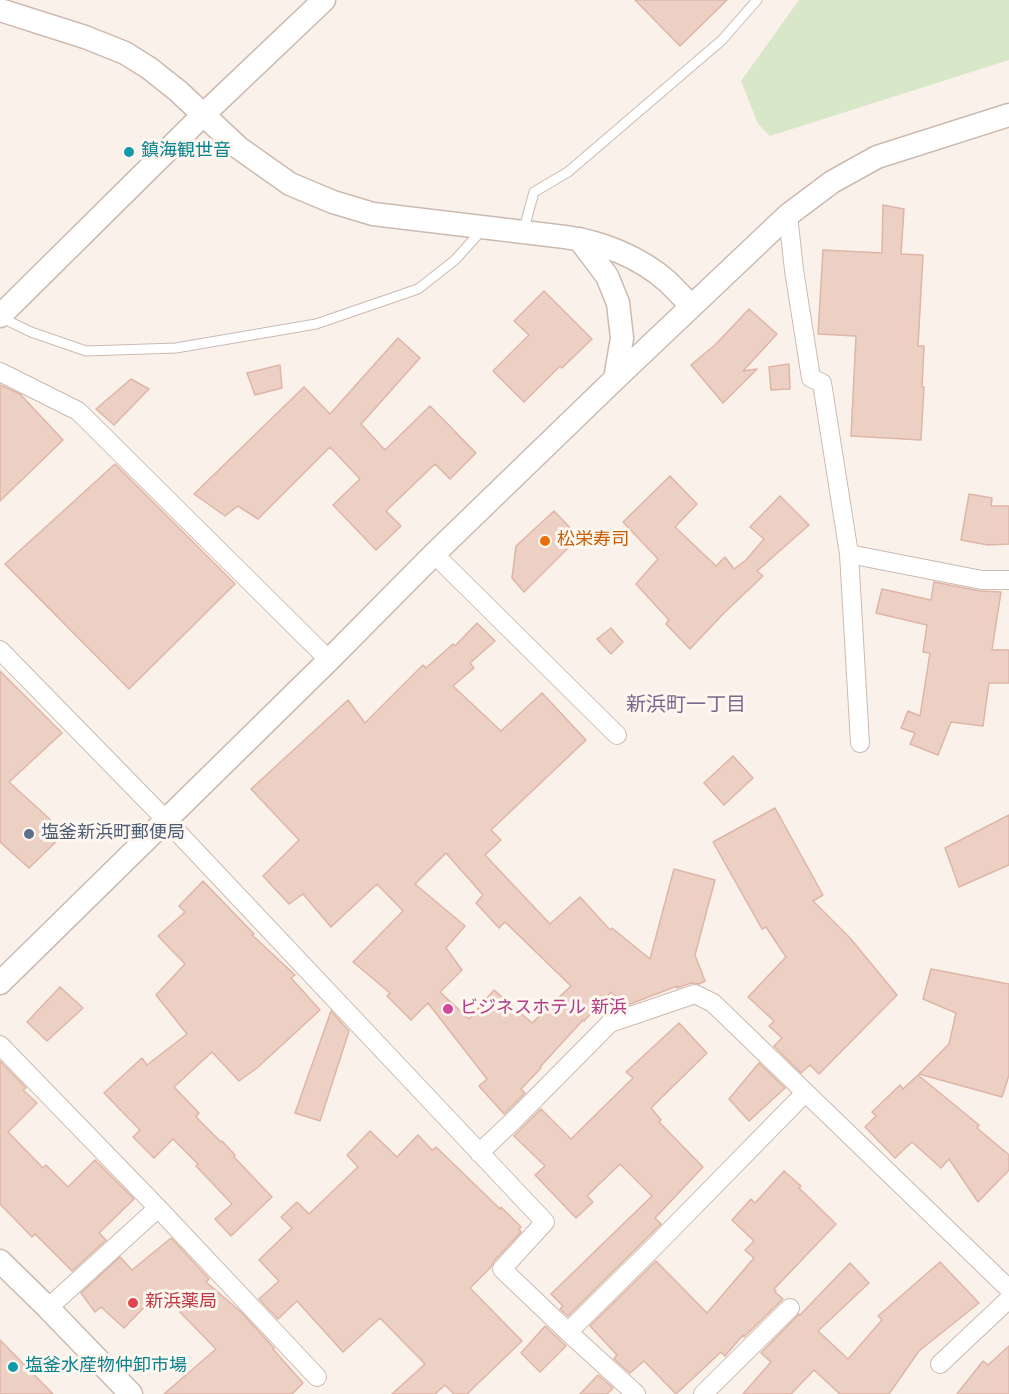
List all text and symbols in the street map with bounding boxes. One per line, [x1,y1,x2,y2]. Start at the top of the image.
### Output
place label: 鎮海観世音 [141,141,231,163]
marker: 鎮海観世音 [122,145,136,159]
place label: 松栄寿司 [557,530,629,552]
marker: 松栄寿司 [538,534,552,548]
district label: 新浜町一丁目 [626,694,746,718]
place label: 塩釜新浜町郵便局 [41,823,185,845]
marker: 塩釜新浜町郵便局 [22,827,36,841]
place label: ビジネスホテル 新浜 [460,998,627,1020]
marker: ビジネスホテル 新浜 [441,1002,455,1016]
place label: 新浜薬局 [145,1292,217,1314]
marker: 新浜薬局 [126,1296,140,1310]
place label: 塩釜水産物仲卸市場 [25,1356,187,1378]
marker: 塩釜水産物仲卸市場 [6,1360,20,1374]

